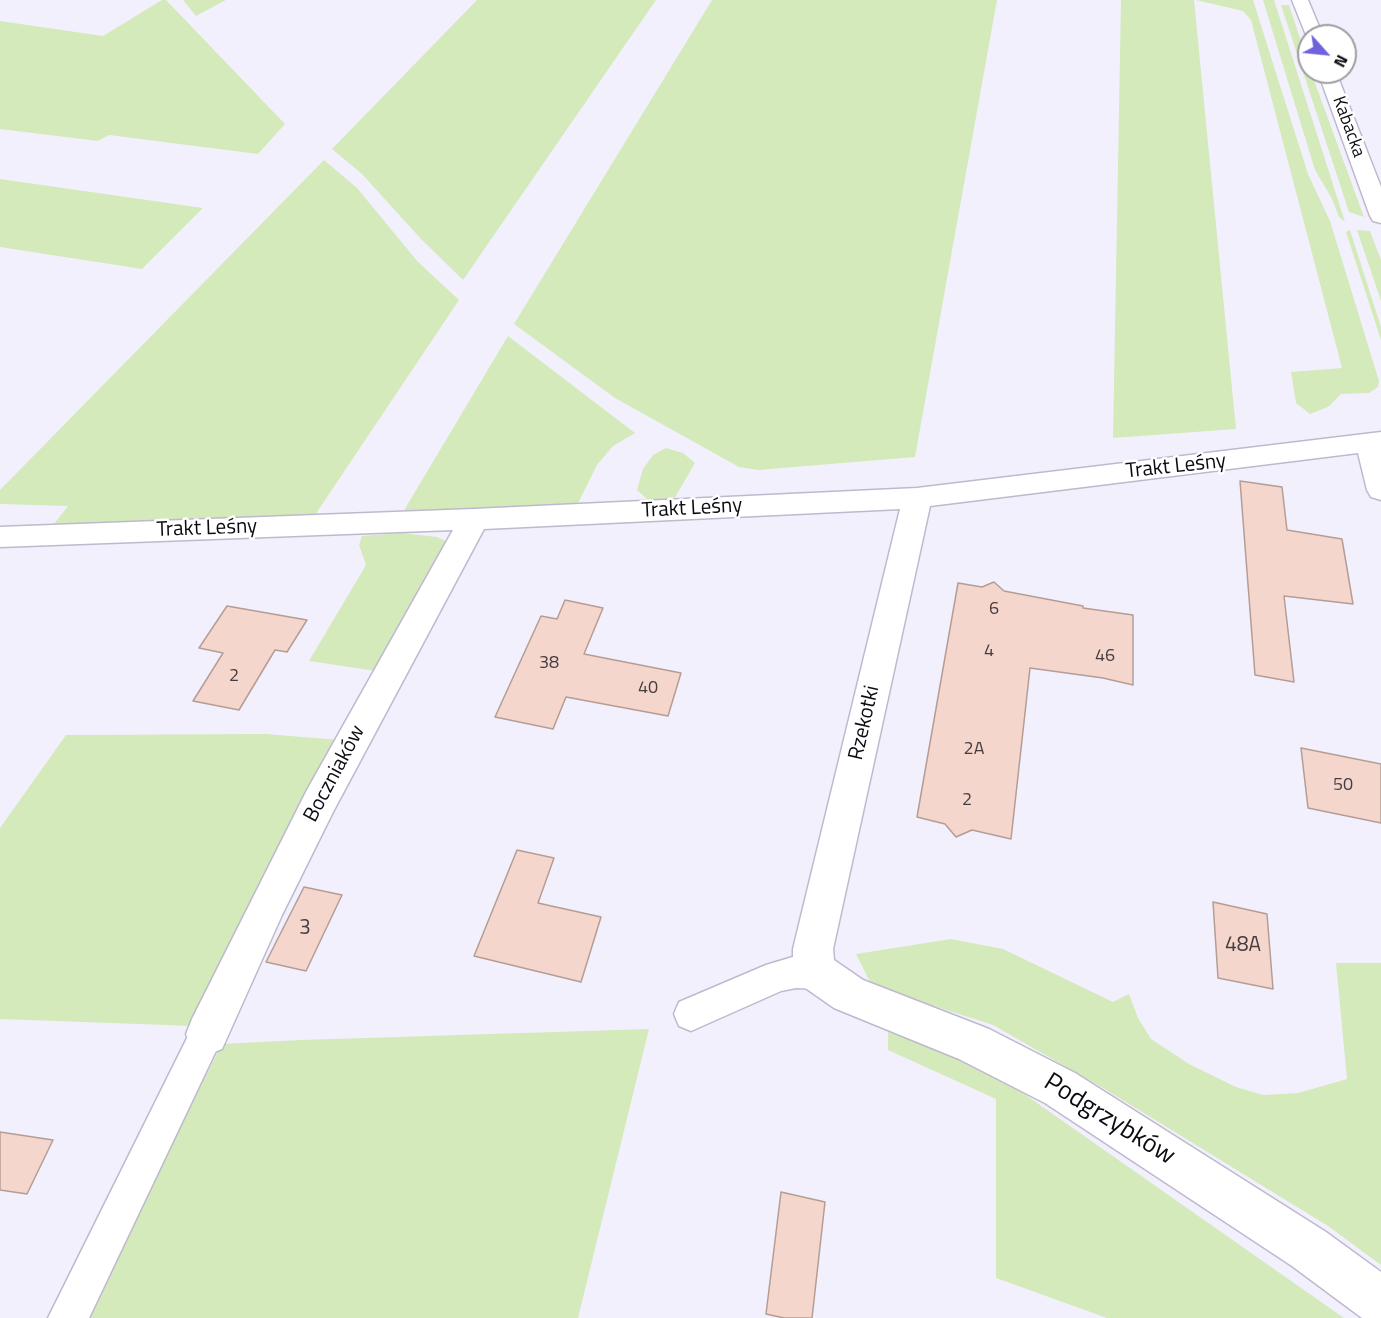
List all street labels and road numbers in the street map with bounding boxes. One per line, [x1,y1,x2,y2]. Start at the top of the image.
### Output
street label: Kabacka [1327,94,1369,160]
street label: Trakt Leśny [1125,449,1227,485]
street label: Trakt Leśny [641,494,743,524]
street label: Trakt Leśny [156,515,258,543]
street label: Rzekotki [844,683,886,763]
street label: Boczniaków [299,721,371,827]
street label: Podgrzybków [1038,1067,1180,1173]

